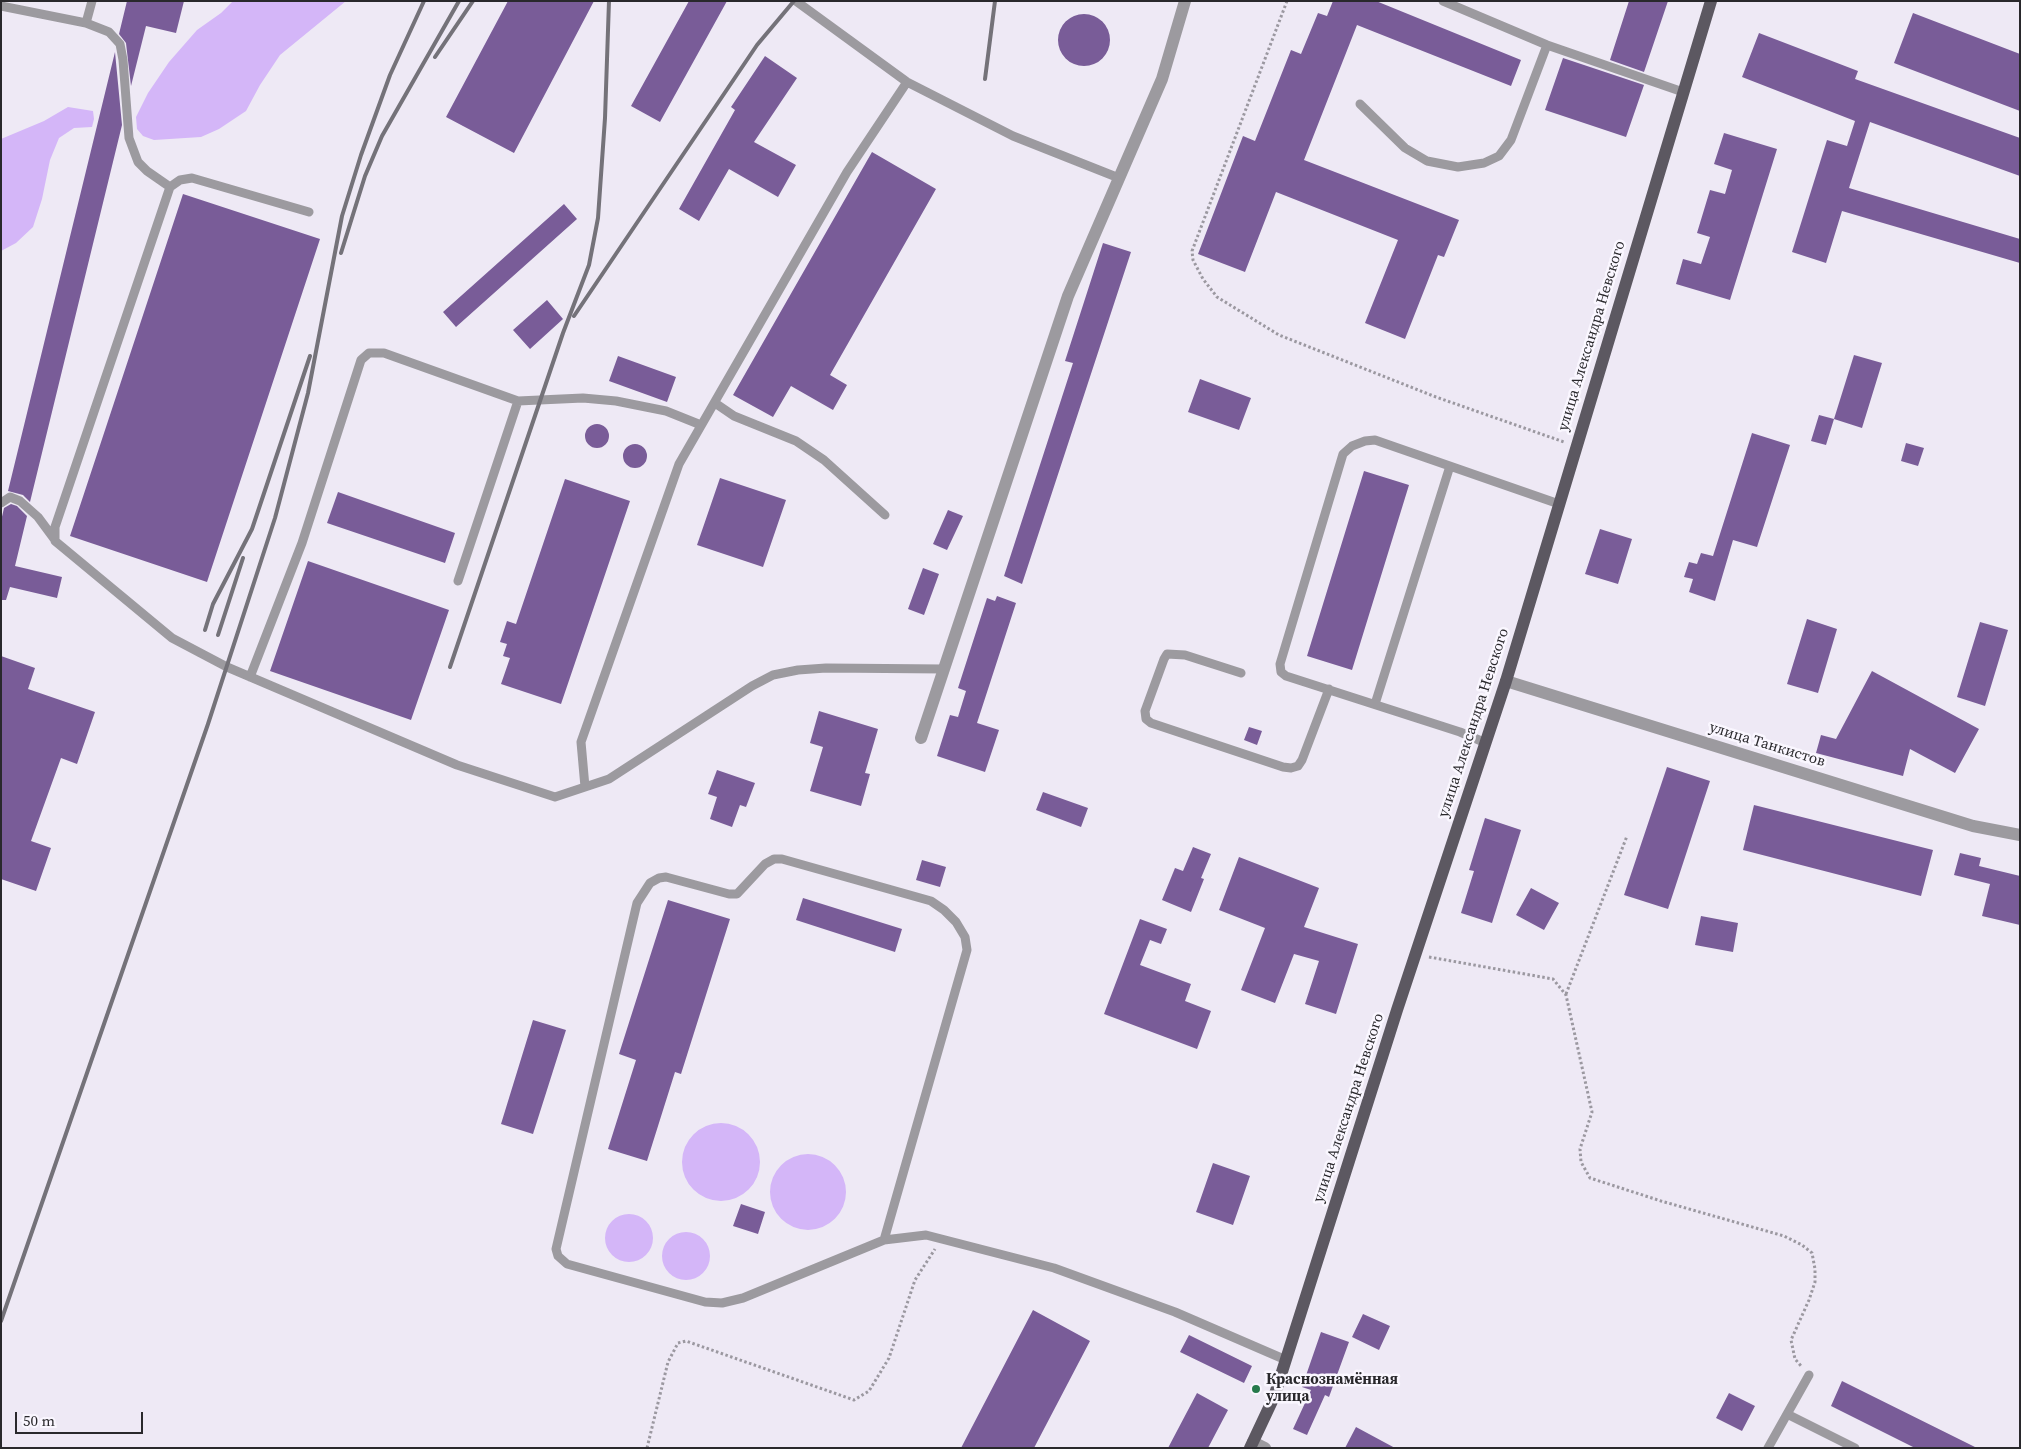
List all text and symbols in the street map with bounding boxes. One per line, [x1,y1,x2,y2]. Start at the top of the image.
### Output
street label: улица Александра Невского [1554,239,1630,433]
street label: улица Александра Невского [1435,626,1513,820]
street label: улица Танкистов [1707,719,1827,771]
street label: улица Александра Невского [1310,1011,1388,1205]
place label: Краснознамённая улица [1266,1371,1398,1406]
marker: Краснознамённая улица [1250,1383,1262,1395]
scale bar [18,1402,145,1434]
text: 50 m [23,1410,55,1431]

